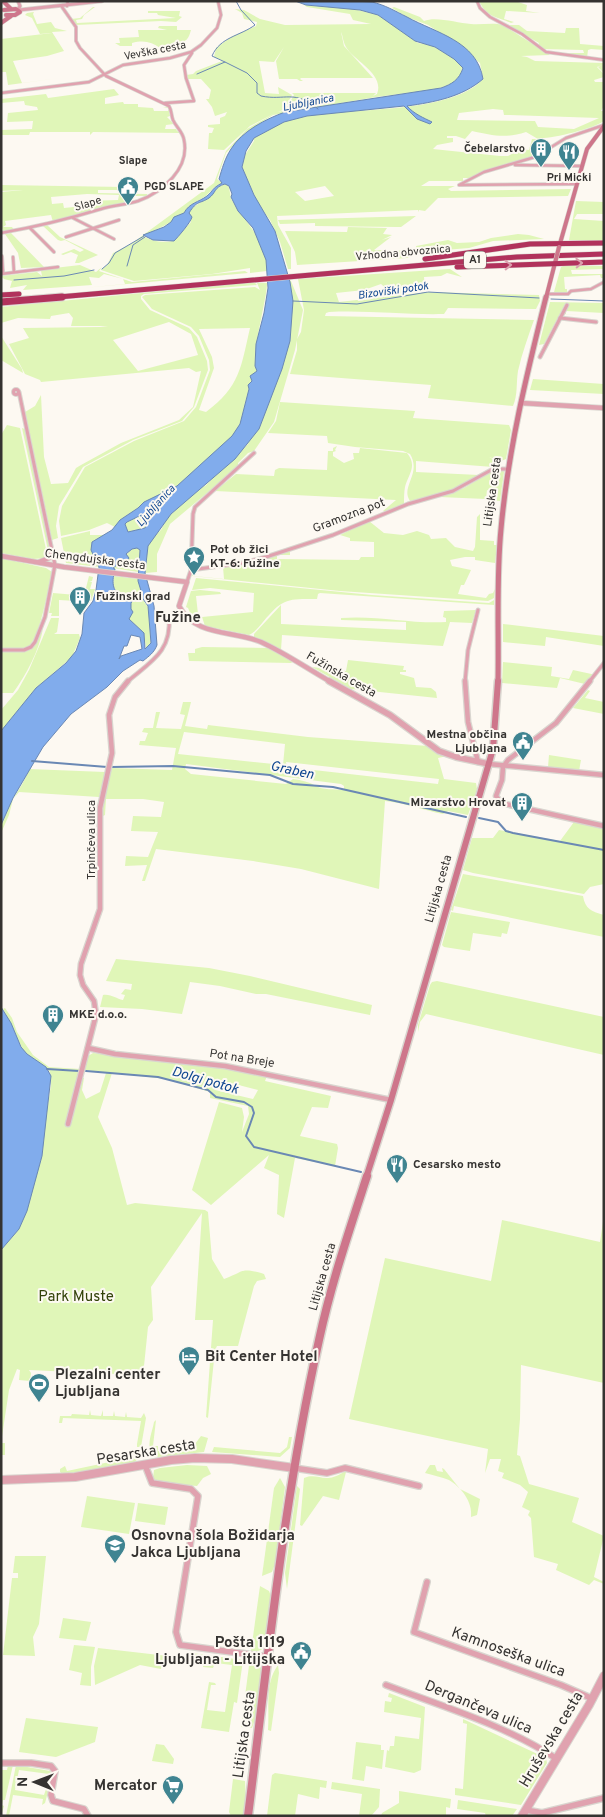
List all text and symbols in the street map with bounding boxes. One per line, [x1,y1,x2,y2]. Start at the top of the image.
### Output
street label: Vevška cesta [123,38,187,64]
water label: Ljubljanica [281,91,335,115]
building icon: Čebelarstvo [529,137,553,168]
restaurant icon: Pri Micki [557,140,581,171]
place label: Čebelarstvo [464,141,525,156]
district label: Slape [119,154,147,168]
place label: Pri Micki [547,171,591,185]
public building icon: PGD SLAPE [116,175,140,206]
place label: PGD SLAPE [144,180,204,194]
street label: Slape [73,193,103,215]
street label: Vzhodna obvoznica [355,242,451,264]
road number: A1 [464,252,486,268]
one-way arrow [576,258,584,268]
one-way arrow [505,260,513,271]
water label: Bizoviški potok [357,279,430,303]
street label: Litijska cesta [480,456,506,528]
water label: Ljubljanica [133,482,179,530]
street label: Gramozna pot [311,495,387,537]
place label: Pot ob žici KT-6: Fužine [210,542,280,572]
place icon: Pot ob žici KT-6: Fužine [182,545,206,576]
street label: Chengdujska cesta [44,546,146,574]
building icon: Fužinski grad [68,585,92,616]
place label: Fužinski grad [96,589,170,605]
district label: Fužine [155,609,201,628]
street label: Fužinska cesta [303,648,379,702]
place label: Mestna občina Ljubljana [426,727,507,757]
public building icon: Mestna občina Ljubljana [511,730,535,761]
water label: Graben [269,758,316,784]
building icon: Mizarstvo Hrovat [510,791,534,822]
place label: Mizarstvo Hrovat [411,795,506,811]
street label: Trpinčeva ulica [84,800,100,880]
street label: Litijska cesta [422,853,456,925]
building icon: MKE d.o.o. [41,1003,65,1034]
place label: MKE d.o.o. [69,1007,127,1023]
street label: Pot na Breje [208,1046,276,1072]
water label: Dolgi potok [170,1063,241,1099]
restaurant icon: Cesarsko mesto [385,1153,409,1184]
place label: Cesarsko mesto [413,1157,501,1173]
street label: Litijska cesta [306,1241,340,1313]
park label: Park Muste [38,1288,114,1307]
hotel icon: Bit Center Hotel [177,1345,201,1376]
place label: Bit Center Hotel [205,1348,318,1367]
place label: Plezalni center Ljubljana [55,1366,161,1402]
sports icon: Plezalni center Ljubljana [27,1372,51,1403]
street label: Pesarska cesta [95,1436,197,1470]
place label: Osnovna šola Božidarja Jakca Ljubljana [131,1527,295,1563]
school or university icon: Osnovna šola Božidarja Jakca Ljubljana [103,1533,127,1564]
street label: Kamnoseška ulica [448,1624,568,1682]
place label: Pošta 1119 Ljubljana - Litijska [155,1634,285,1670]
public building icon: Pošta 1119 Ljubljana - Litijska [289,1640,313,1671]
street label: Dergančeva ulica [421,1677,535,1739]
street label: Hruševska cesta [516,1689,588,1791]
street label: Litijska cesta [230,1690,260,1780]
north arrow [10,1757,60,1807]
supermarket icon: Mercator [161,1774,185,1805]
text: N [15,1777,32,1787]
place label: Mercator [94,1777,158,1796]

